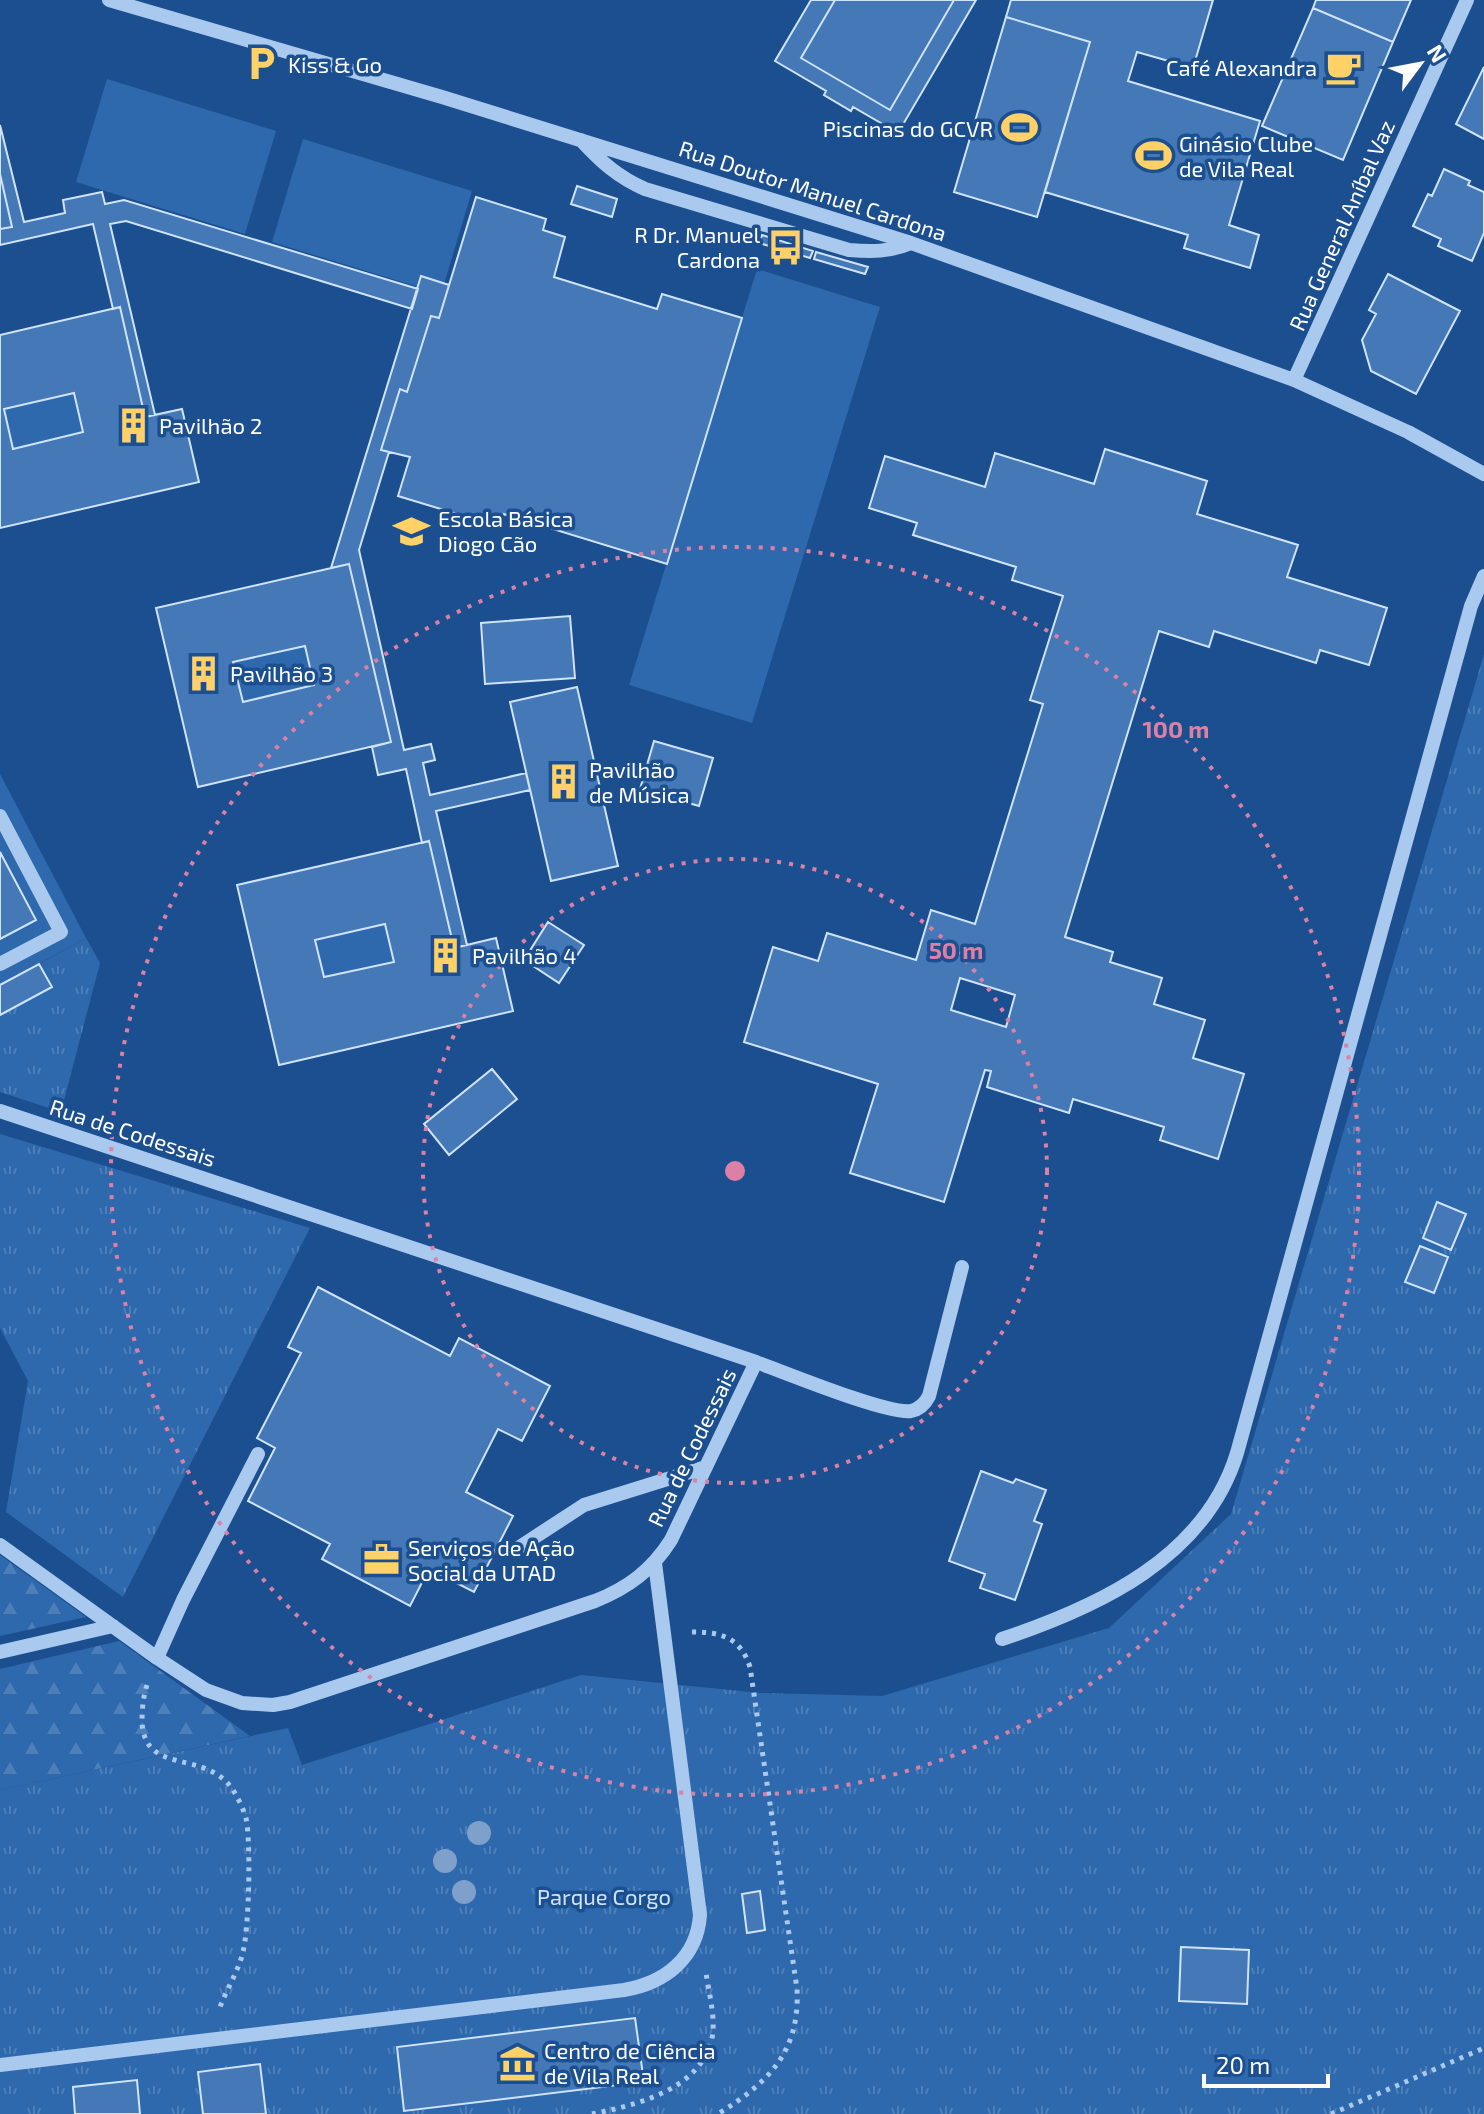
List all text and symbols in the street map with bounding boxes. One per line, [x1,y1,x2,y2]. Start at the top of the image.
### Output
north arrow [1380,24,1460,104]
text: N [1423,39,1453,66]
parking icon: Kiss & Go [243,45,281,83]
cafe icon: Café Alexandra [1324,48,1362,86]
place label: Kiss & Go [288,51,382,77]
place label: Café Alexandra [1166,54,1317,80]
sports icon: Piscinas do GCVR [1000,109,1038,147]
place label: Piscinas do GCVR [823,115,993,141]
street label: Rua General Aníbal Vaz [1283,116,1399,334]
place label: Ginásio Clube de Vila Real [1179,130,1313,181]
street label: Rua Doutor Manuel Cardona [676,134,950,246]
sports icon: Ginásio Clube de Vila Real [1134,137,1172,175]
place label: R Dr. Manuel Cardona [634,221,760,272]
bus stop icon: R Dr. Manuel Cardona [767,228,805,266]
building icon: Pavilhão 2 [114,406,152,444]
place label: Pavilhão 2 [159,412,262,438]
place label: Escola Básica Diogo Cão [438,505,573,556]
school or university icon: Escola Básica Diogo Cão [393,512,431,550]
building icon: Pavilhão 3 [185,654,223,692]
place label: Pavilhão 3 [230,660,333,686]
text: 100 m [1143,714,1209,743]
place label: Pavilhão de Música [589,756,690,807]
building icon: Pavilhão de Música [544,763,582,801]
text: 50 m [929,935,983,964]
building icon: Pavilhão 4 [427,936,465,974]
place label: Pavilhão 4 [472,942,576,968]
street label: Rua de Codessais [47,1093,219,1171]
centre of rings [721,1157,749,1185]
street label: Rua de Codessais [641,1364,741,1530]
place label: Serviços de Ação Social da UTAD [408,1534,575,1585]
office icon: Serviços de Ação Social da UTAD [363,1541,401,1579]
park label: Parque Corgo [537,1883,671,1909]
place label: Centro de Ciência de Vila Real [544,2037,716,2088]
scale bar [1204,2038,1328,2088]
museum icon: Centro de Ciência de Vila Real [499,2044,537,2082]
text: 20 m [1216,2050,1270,2079]

